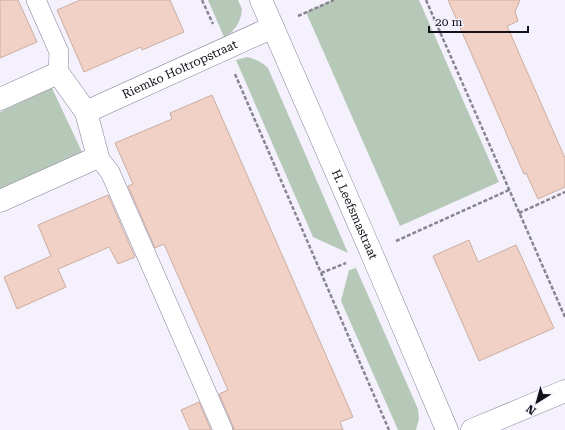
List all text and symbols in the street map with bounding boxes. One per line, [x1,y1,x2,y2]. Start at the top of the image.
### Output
scale bar [429,8,528,34]
text: 20 m [435,15,462,29]
street label: Riemko Holtropstraat [120,37,240,102]
street label: H. Leefsmastraat [329,167,381,262]
north arrow [517,382,557,422]
text: N [524,402,539,417]

